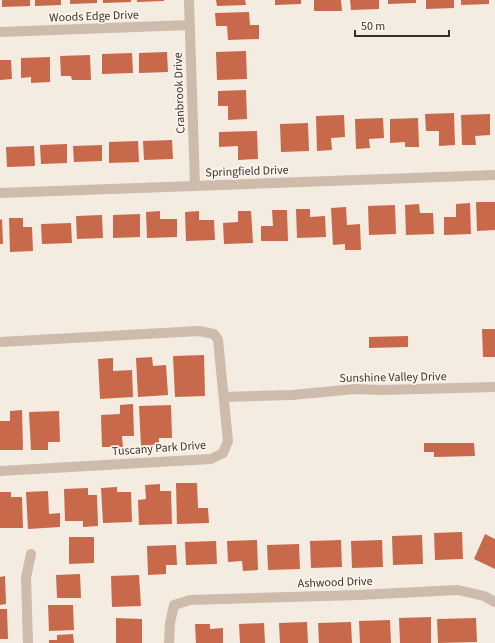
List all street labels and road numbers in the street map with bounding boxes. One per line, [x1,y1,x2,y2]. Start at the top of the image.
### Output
street label: Woods Edge Drive [49,6,139,27]
street label: Cranbrook Drive [170,52,189,134]
street label: Springfield Drive [205,162,289,181]
street label: Sunshine Valley Drive [339,368,447,387]
street label: Tuscany Park Drive [111,437,207,460]
street label: Ashwood Drive [297,573,373,592]

